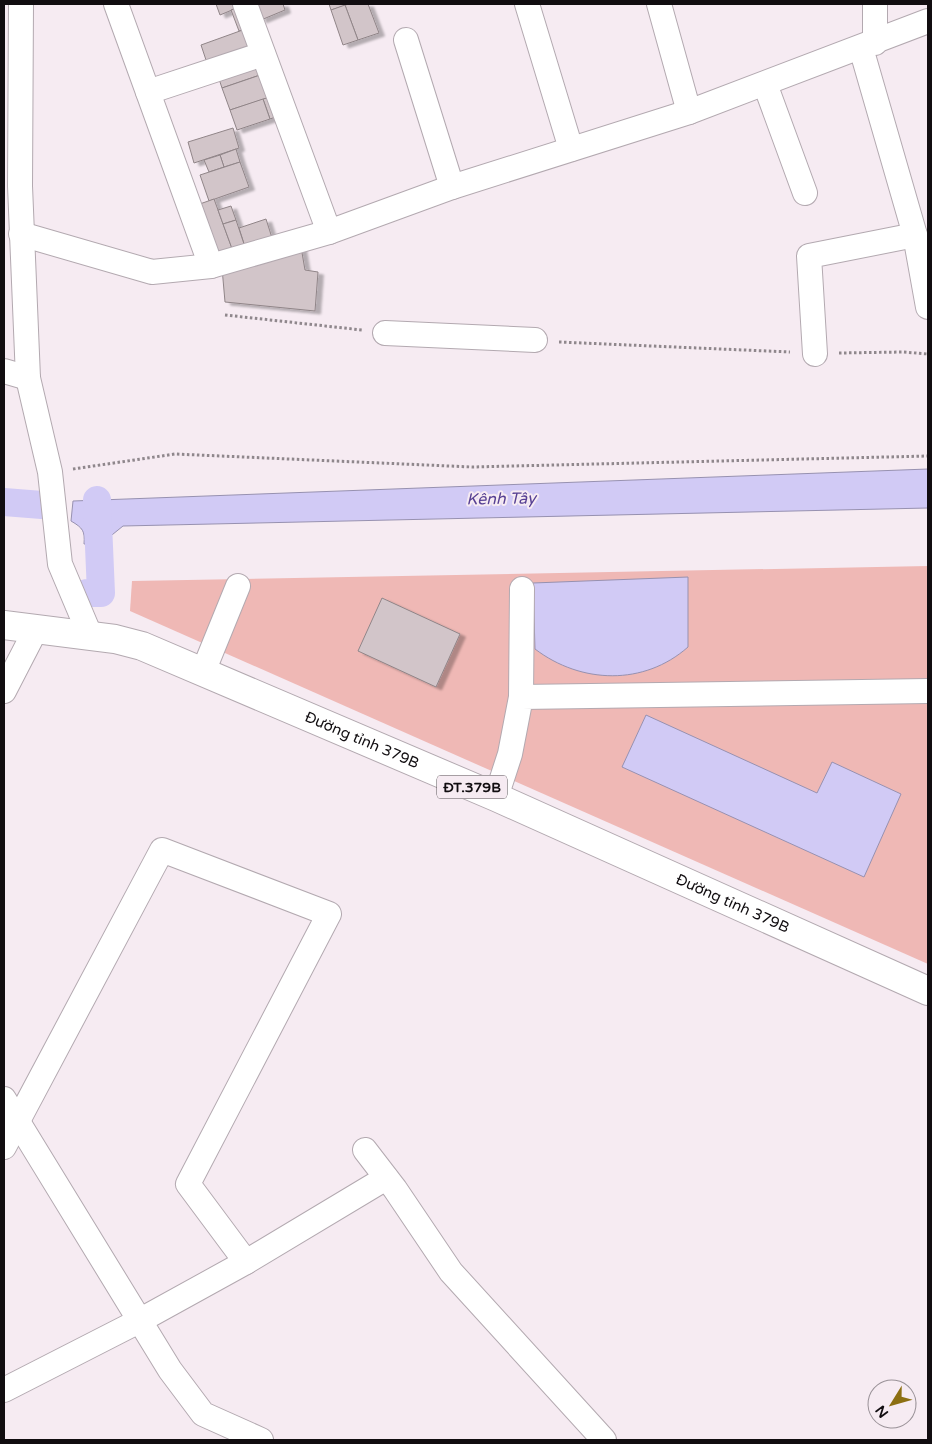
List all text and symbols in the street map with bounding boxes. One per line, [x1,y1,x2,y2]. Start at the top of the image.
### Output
water label: Kênh Tây [466,488,538,510]
street label: Đường tỉnh 379B [302,708,422,772]
road number: ĐT.379B [437,776,507,799]
street label: Đường tỉnh 379B [673,870,792,937]
north arrow [867,1379,917,1429]
text: N [872,1402,892,1421]

